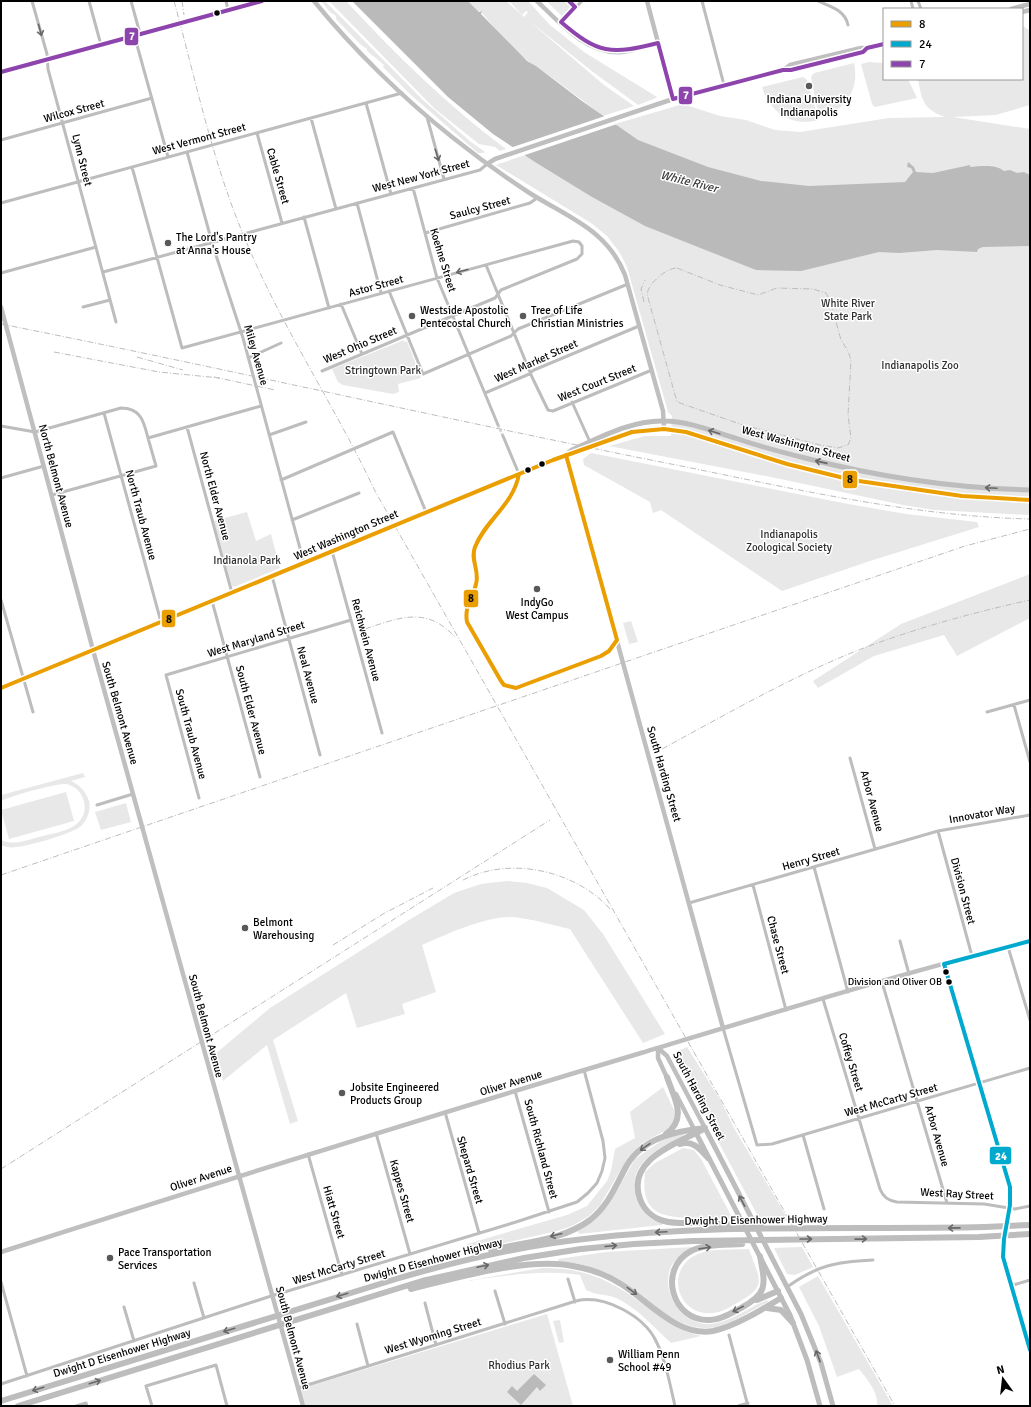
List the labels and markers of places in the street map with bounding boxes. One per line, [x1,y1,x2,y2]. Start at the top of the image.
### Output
unlabelled marker [212,8,222,18]
marker: Indiana University Indianapolis [804,81,814,91]
place label: Indiana University Indianapolis [766,93,852,119]
place label: The Lord's Pantry at Anna's House [176,231,258,257]
marker: The Lord's Pantry at Anna's House [163,238,173,248]
place label: Westside Apostolic Pentecostal Church [420,304,511,330]
place label: Tree of Life Christian Ministries [531,304,624,330]
marker: Westside Apostolic Pentecostal Church [407,311,417,321]
marker: Tree of Life Christian Ministries [518,311,528,321]
unlabelled marker [537,459,547,469]
unlabelled marker [523,465,533,475]
marker: IndyGo West Campus [532,584,542,594]
place label: IndyGo West Campus [505,596,569,622]
place label: Belmont Warehousing [253,916,314,942]
marker: Belmont Warehousing [240,923,250,933]
unlabelled marker [941,967,951,977]
place label: Division and Oliver OB [848,976,942,988]
marker: Division and Oliver OB [944,977,954,987]
place label: Jobsite Engineered Products Group [350,1081,439,1107]
marker: Jobsite Engineered Products Group [337,1088,347,1098]
place label: Pace Transportation Services [118,1246,212,1272]
marker: Pace Transportation Services [105,1253,115,1263]
place label: William Penn School #49 [618,1348,680,1374]
marker: William Penn School #49 [605,1355,615,1365]

